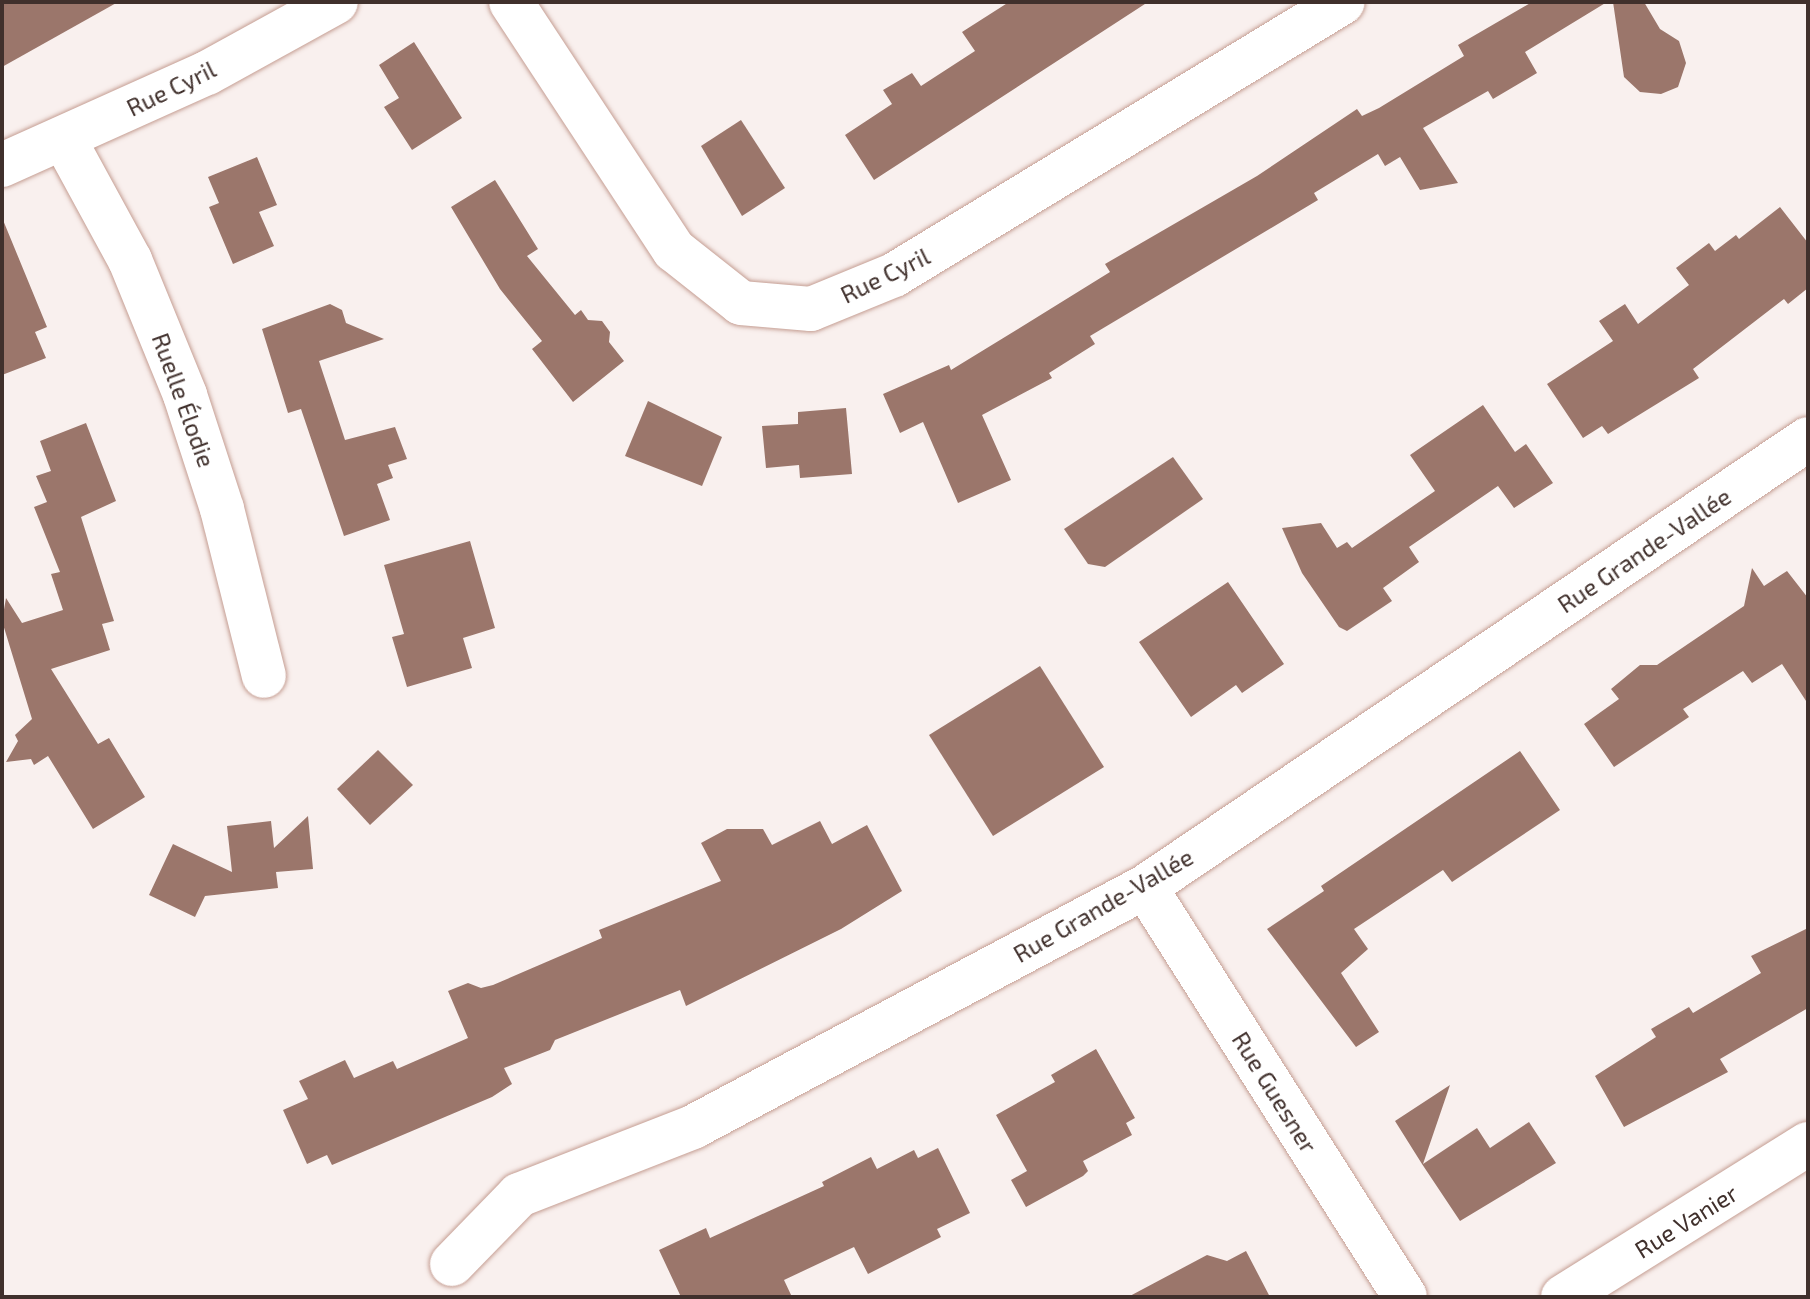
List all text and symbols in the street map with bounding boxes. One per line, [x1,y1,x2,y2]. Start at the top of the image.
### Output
street label: Rue Cyril [122,54,220,122]
street label: Rue Cyril [836,241,934,309]
street label: Ruelle Élodie [146,329,222,471]
street label: Rue Grande-Vallée [1552,481,1736,619]
street label: Rue Grande-Vallée [1008,842,1198,968]
street label: Rue Guesner [1226,1026,1324,1158]
street label: Rue Vanier [1629,1178,1743,1264]

